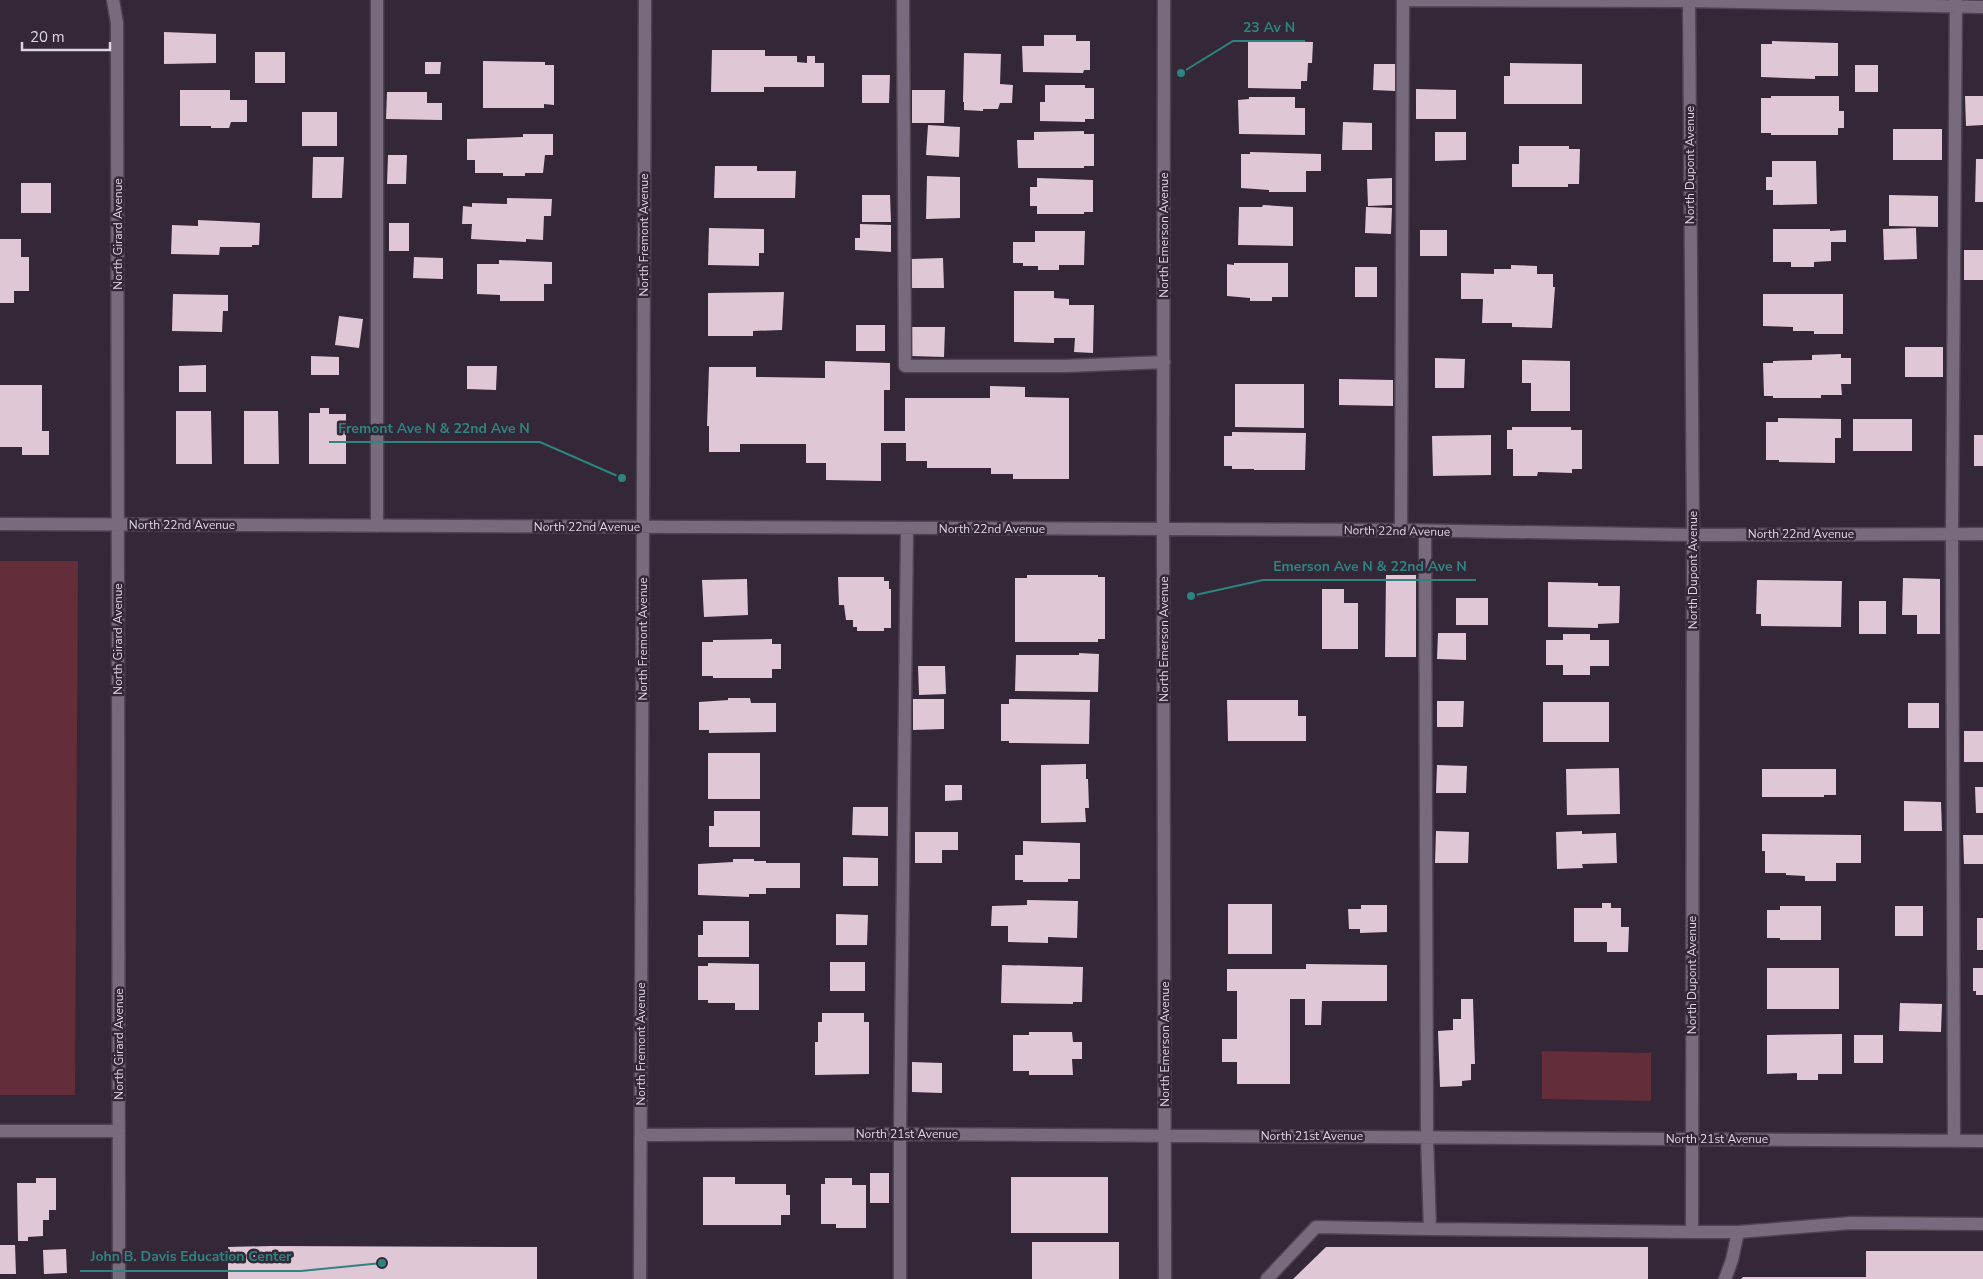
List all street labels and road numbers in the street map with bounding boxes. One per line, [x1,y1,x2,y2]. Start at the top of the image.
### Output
street label: North Dupont Avenue [1682,106,1698,224]
street label: North Emerson Avenue [1156,172,1172,298]
street label: North Fremont Avenue [636,173,652,297]
street label: North Girard Avenue [110,178,126,290]
street label: North Dupont Avenue [1685,511,1701,629]
street label: North 22nd Avenue [129,517,235,533]
street label: North 22nd Avenue [534,519,640,535]
street label: North 22nd Avenue [939,521,1045,537]
street label: North 22nd Avenue [1344,522,1450,540]
street label: North 22nd Avenue [1748,526,1854,542]
street label: North Emerson Avenue [1156,576,1172,702]
street label: North Fremont Avenue [635,577,651,701]
street label: North Girard Avenue [110,583,126,695]
street label: North Dupont Avenue [1684,916,1700,1034]
street label: North Emerson Avenue [1157,981,1173,1107]
street label: North Fremont Avenue [633,982,649,1106]
street label: North Girard Avenue [111,988,127,1100]
street label: North 21st Avenue [856,1126,958,1142]
street label: North 21st Avenue [1261,1128,1363,1144]
street label: North 21st Avenue [1666,1131,1768,1147]

